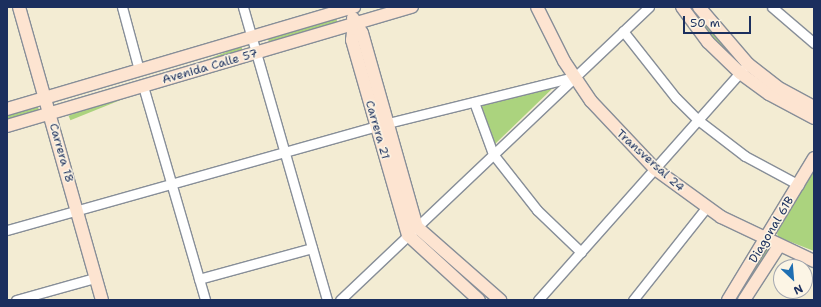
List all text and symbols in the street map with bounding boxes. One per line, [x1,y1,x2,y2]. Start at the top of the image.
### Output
scale bar [685,8,753,34]
text: 50 m [690,15,720,31]
street label: Avenida Calle 57 [161,46,259,88]
street label: Carrera 21 [362,99,392,161]
street label: Carrera 18 [46,122,76,184]
street label: Transversal 24 [613,127,687,195]
street label: Diagonal 61B [747,194,797,266]
north arrow [773,259,813,299]
text: N [791,281,805,298]

